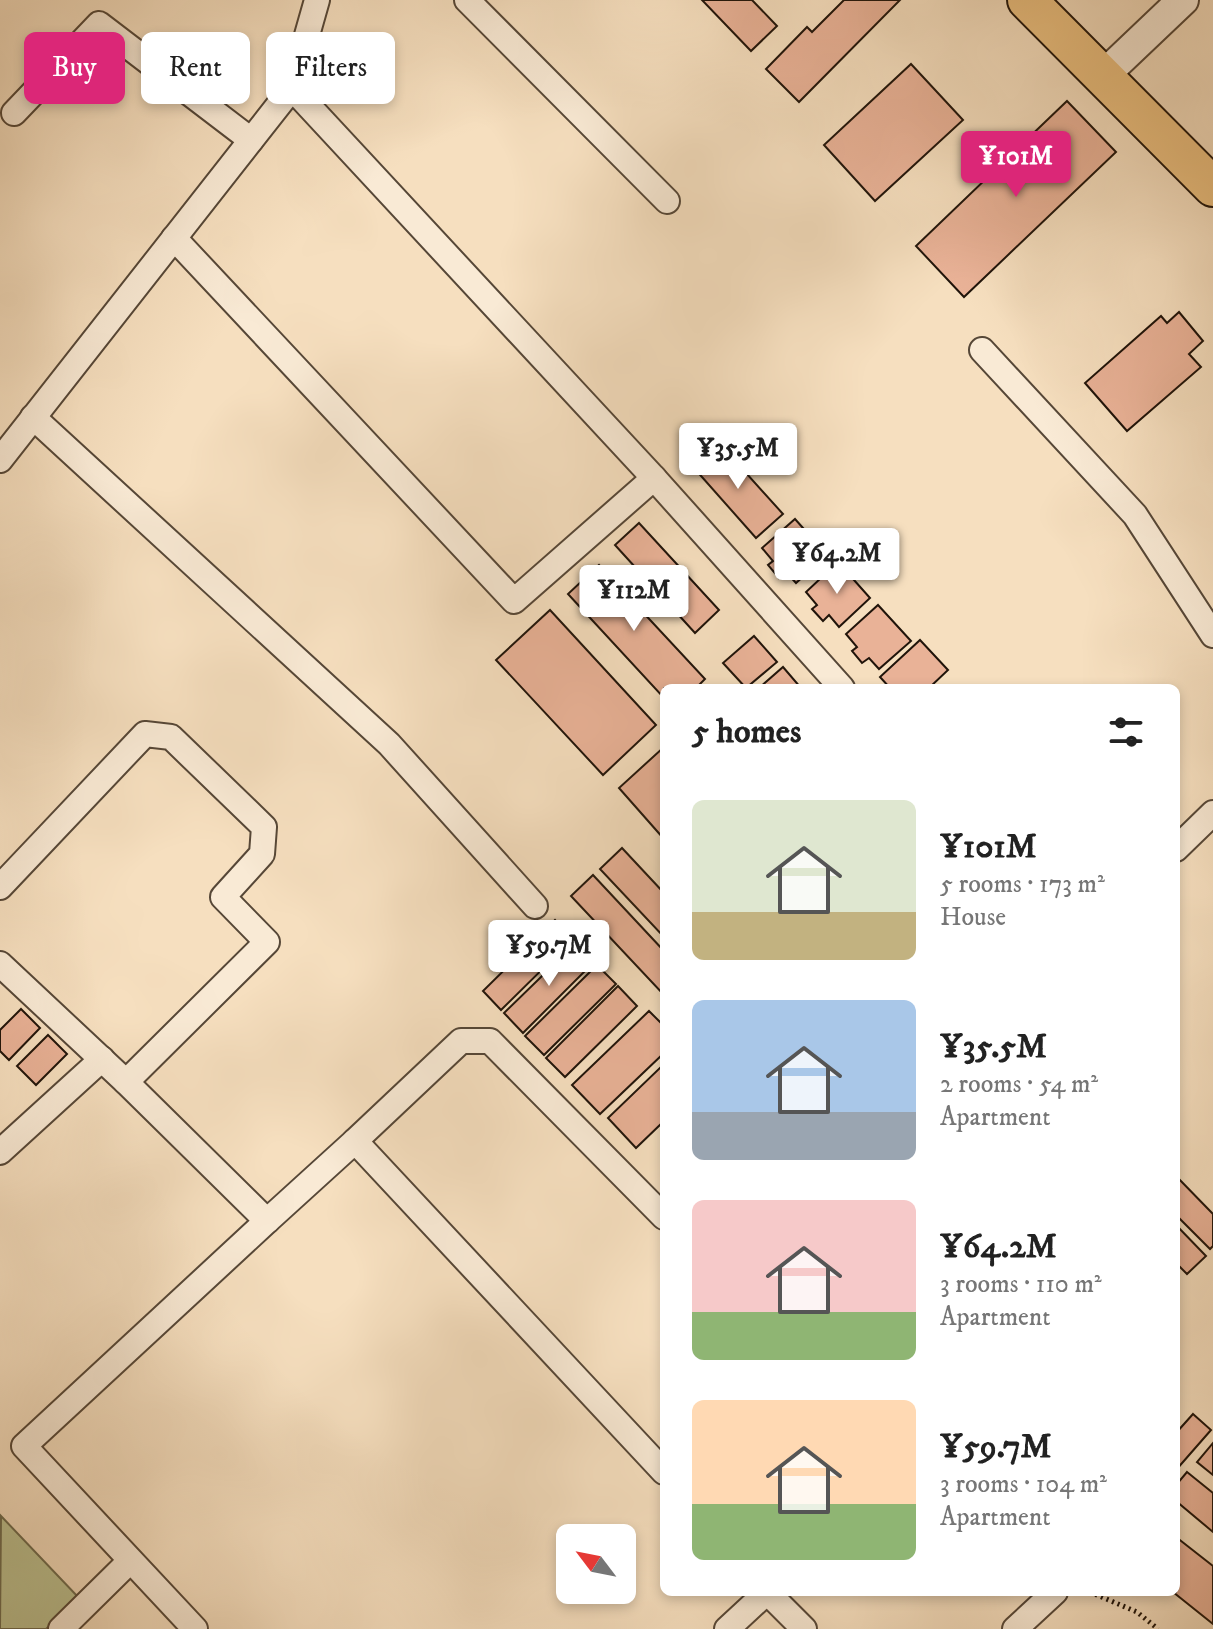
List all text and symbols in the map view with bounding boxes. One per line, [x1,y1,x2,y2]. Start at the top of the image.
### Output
chip: Buy [24,32,125,104]
chip: Rent [141,32,250,104]
chip: Filters [266,32,395,104]
pin: ¥101M [960,131,1072,199]
text: ¥101M [979,140,1053,173]
pin: ¥35.5M [673,423,803,491]
text: ¥35.5M [697,432,779,465]
pin: ¥64.2M [772,528,902,596]
text: ¥64.2M [792,537,882,570]
pin: ¥112M [578,565,690,633]
text: ¥112M [597,574,671,607]
icon: filters [1104,710,1148,754]
text: 5 homes [692,711,801,753]
text: ¥101M [940,826,1037,868]
icon: home [756,832,852,928]
text: 5 rooms · 173 m² [940,868,1105,901]
text: House [940,901,1006,934]
pin: ¥59.7M [484,920,614,988]
text: ¥59.7M [506,929,592,962]
text: ¥35.5M [940,1026,1047,1068]
icon: home [756,1032,852,1128]
text: 2 rooms · 54 m² [940,1068,1098,1101]
text: Apartment [940,1101,1051,1134]
text: ¥64.2M [940,1226,1057,1268]
icon: home [756,1232,852,1328]
text: 3 rooms · 110 m² [940,1268,1102,1301]
text: Apartment [940,1301,1051,1334]
text: ¥59.7M [940,1426,1052,1468]
icon: home [756,1432,852,1528]
text: 3 rooms · 104 m² [940,1468,1107,1501]
text: Apartment [940,1501,1051,1534]
north arrow [556,1524,636,1604]
map controls [556,1524,636,1604]

